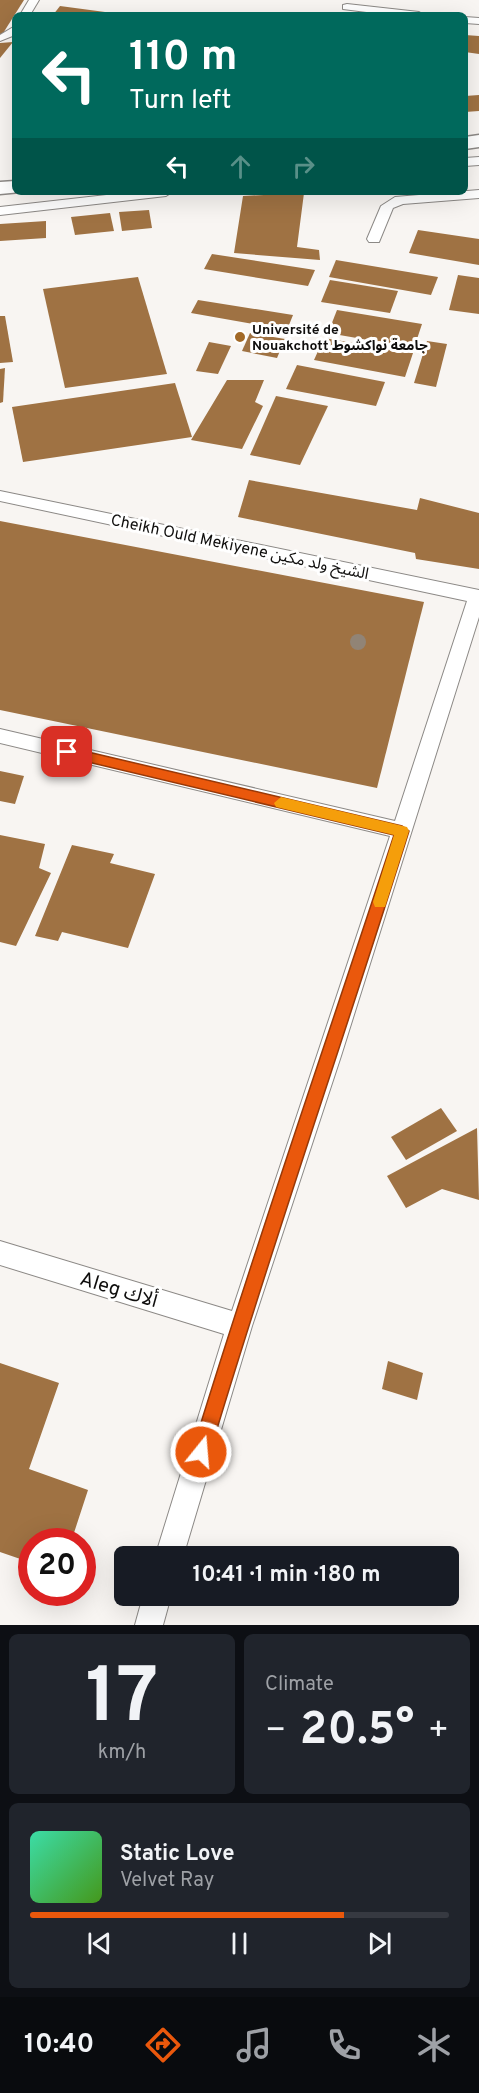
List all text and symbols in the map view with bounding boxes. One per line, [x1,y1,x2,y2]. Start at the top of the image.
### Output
text: 110 m [129,32,238,85]
icon: left [30,36,108,114]
text: Turn left [129,84,231,118]
icon: left [161,150,194,183]
icon: ahead [224,150,257,183]
icon: right [287,150,320,183]
place label: Université de Nouakchott جامعة نواكشوط [252,322,428,355]
marker: Université de Nouakchott جامعة نواكشوط [233,330,247,344]
street label: Cheikh Ould Mekiyene الشيخ ولد مكين [108,511,371,586]
pin [41,726,92,777]
icon: arrive [50,735,83,768]
street label: Aleg ألاك [76,1266,161,1315]
position arrow [169,1420,233,1484]
speed limit sign: 20 [18,1528,96,1606]
text: 10:41 · 1 min · 180 m [193,1562,380,1589]
text: 17 [86,1651,158,1750]
text: Climate [265,1672,334,1698]
text: 20.5° [300,1703,414,1760]
text: − [265,1711,286,1753]
text: + [428,1711,449,1753]
text: km/h [98,1740,146,1766]
text: Static Love [120,1841,234,1868]
text: Velvet Ray [120,1868,214,1894]
icon: previous [83,1927,116,1960]
icon: pause [223,1927,256,1960]
icon: next [363,1927,396,1960]
icon: directions [142,2024,184,2066]
icon: music [233,2024,275,2066]
icon: phone [323,2024,365,2066]
icon: climate [413,2024,455,2066]
text: 10:40 [24,2028,94,2062]

